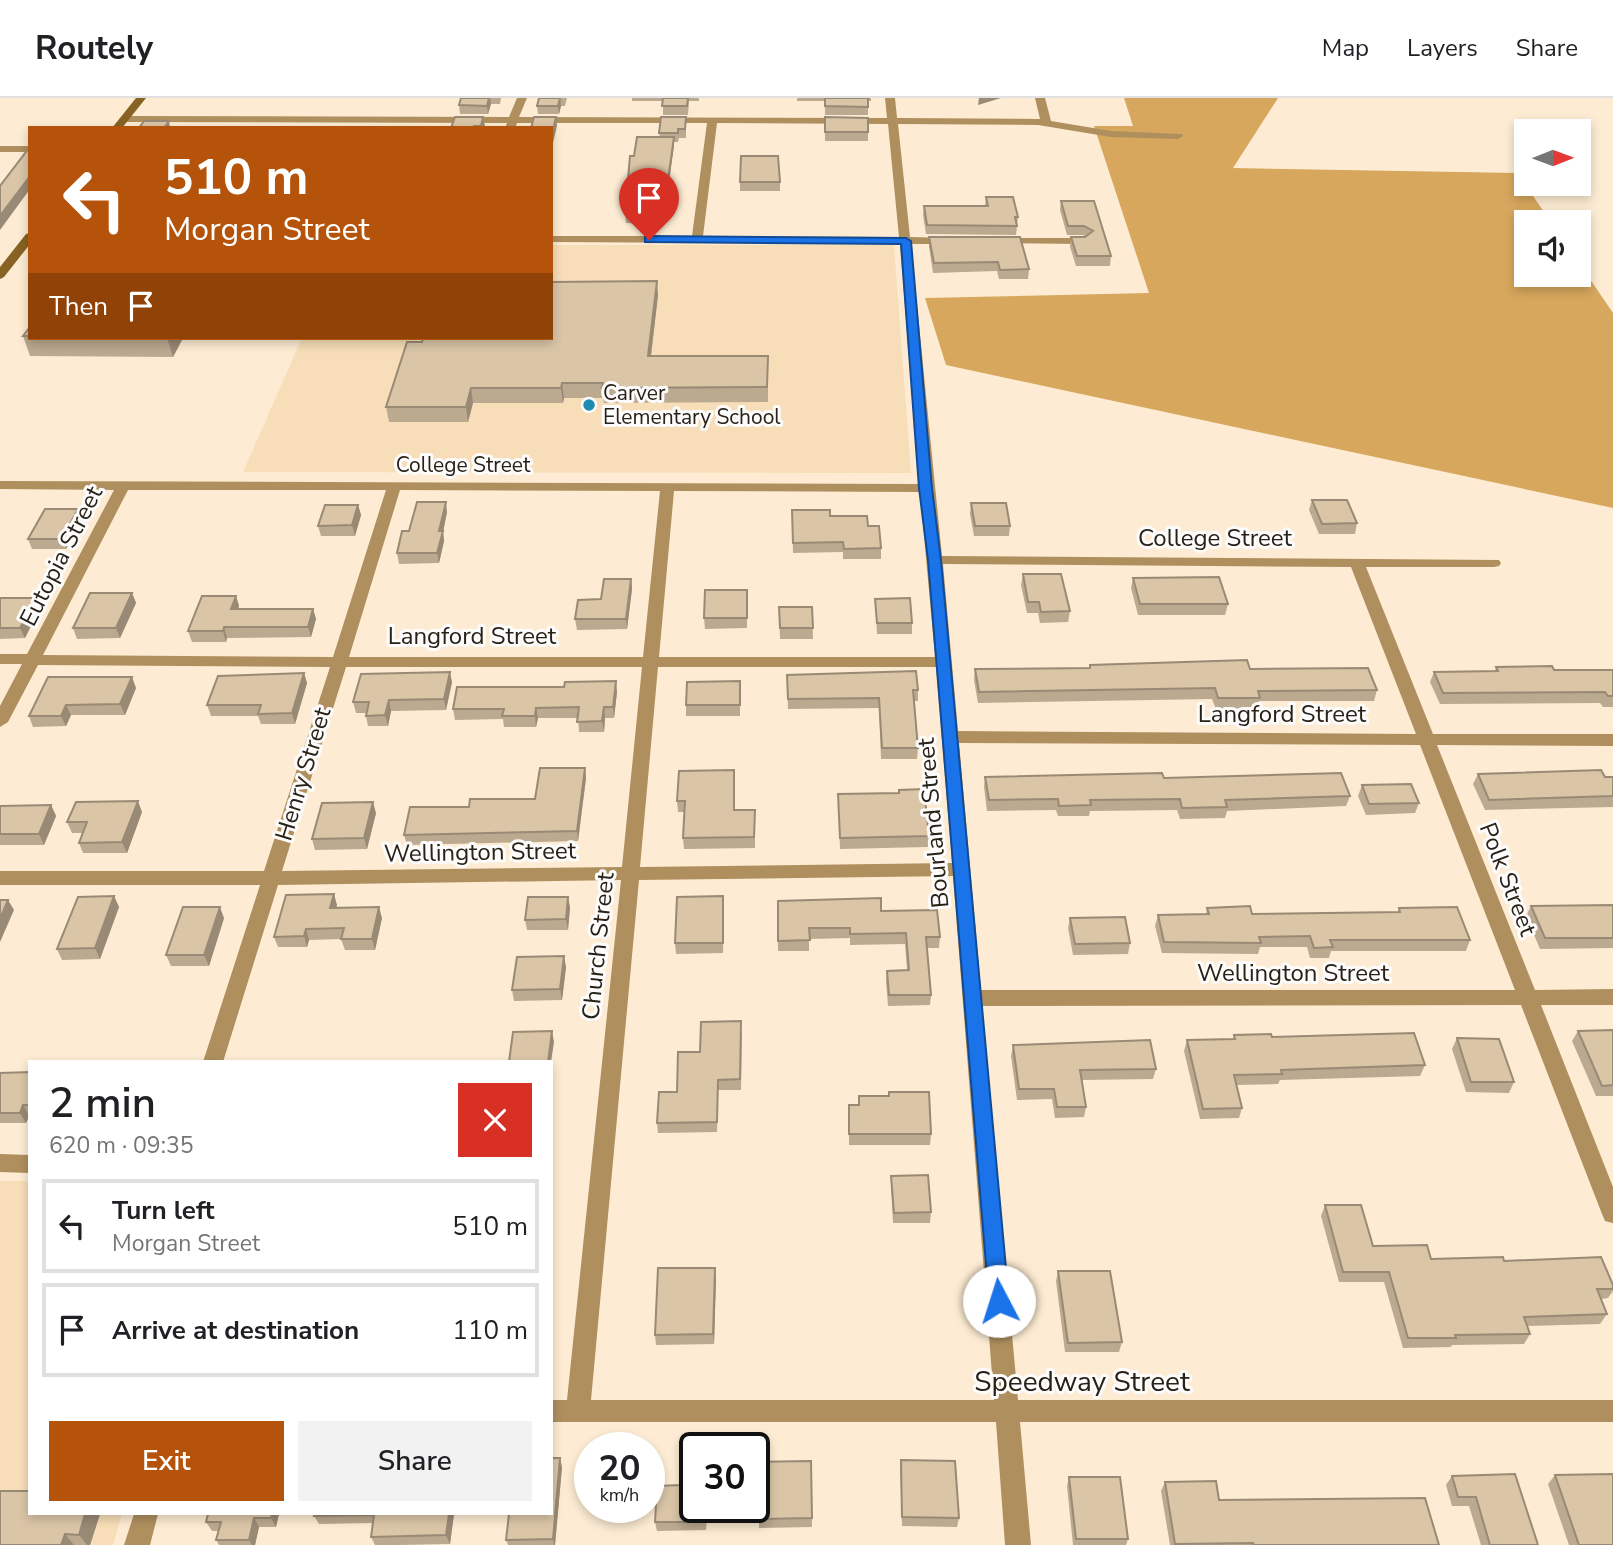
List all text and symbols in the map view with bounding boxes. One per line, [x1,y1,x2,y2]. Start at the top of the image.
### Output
text: Routely [35,26,153,71]
text: Map [1322,32,1369,64]
text: Layers [1407,32,1478,64]
text: Share [1516,32,1578,64]
north arrow [1514,119,1591,196]
map controls [1514,119,1591,287]
text: 510 m [164,144,308,211]
icon: left [49,154,140,245]
pin [619,168,679,240]
icon: arrive [630,179,668,217]
text: Morgan Street [164,208,370,251]
button: sound [1514,210,1591,287]
icon: arrive [122,287,160,325]
text: Then [49,289,108,324]
place label: Carver Elementary School [603,379,781,431]
marker: Carver Elementary School [581,397,597,413]
street label: College Street [396,451,531,479]
street label: Eutopia Street [12,480,110,631]
street label: College Street [1138,522,1293,554]
street label: Langford Street [388,620,557,652]
street label: Langford Street [1198,698,1367,730]
street label: Henry Street [268,703,339,845]
street label: Bourland Street [910,736,956,909]
street label: Polk Street [1472,818,1544,941]
street label: Wellington Street [384,834,577,870]
street label: Church Street [574,870,622,1021]
street label: Wellington Street [1197,957,1390,989]
text: 2 min [49,1075,156,1132]
button: close [458,1083,532,1157]
text: 620 m · 09:35 [49,1130,194,1161]
text: Turn left [112,1193,215,1228]
icon: left [53,1207,91,1245]
text: 510 m [452,1209,528,1244]
text: Morgan Street [112,1228,260,1259]
position arrow [962,1264,1036,1338]
icon: arrive [53,1311,91,1349]
text: Arrive at destination [112,1313,359,1348]
text: 110 m [452,1313,528,1348]
street label: Speedway Street [974,1363,1190,1401]
button: Exit [49,1421,284,1501]
button: Share [298,1421,532,1501]
speed limit sign: 30 [679,1432,770,1523]
text: 20 [598,1445,641,1492]
text: km/h [600,1483,639,1507]

